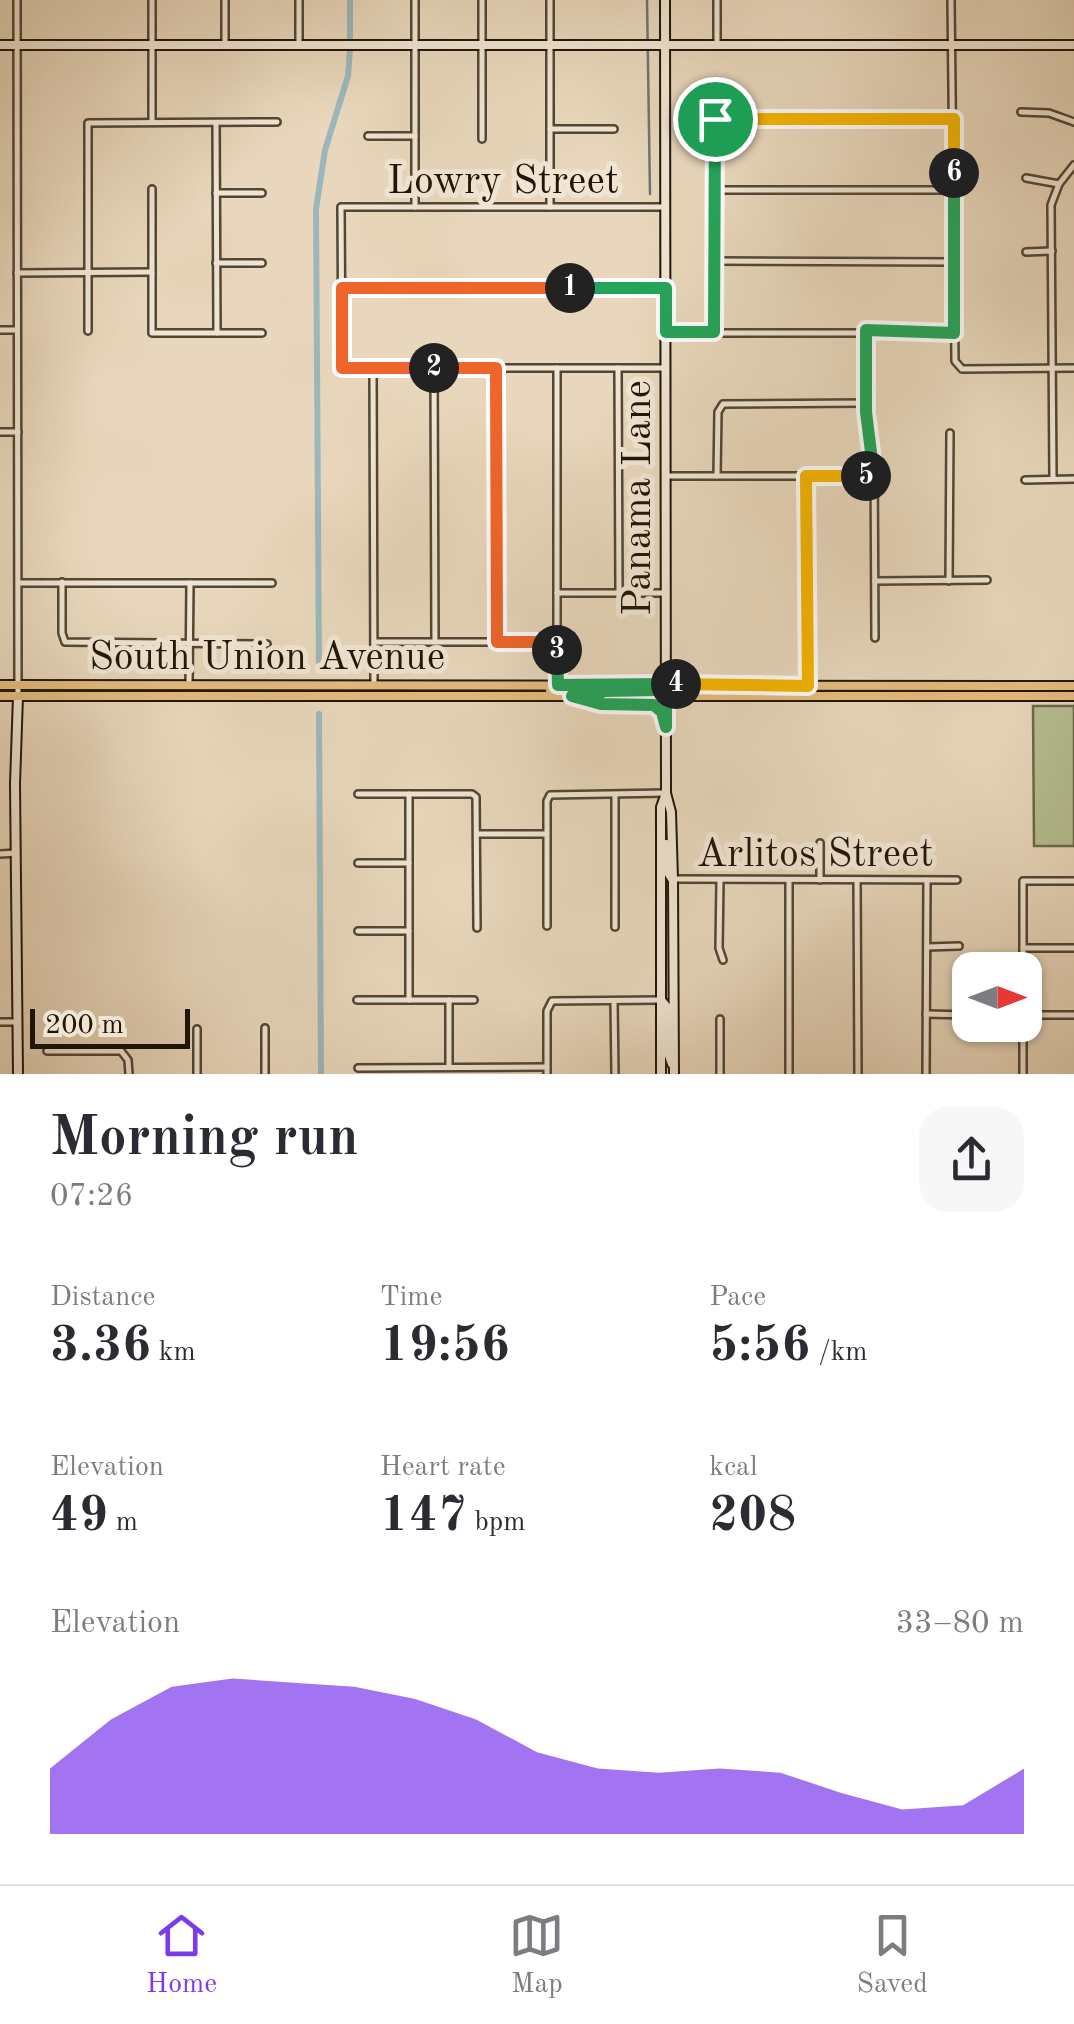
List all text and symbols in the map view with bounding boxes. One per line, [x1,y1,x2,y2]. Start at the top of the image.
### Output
pin [673,77,758,162]
icon: arrive [688,92,743,147]
pin: 6 [929,148,979,198]
text: 6 [946,159,962,187]
street label: Lowry Street [387,163,619,203]
pin: 1 [545,263,595,313]
text: 1 [562,274,578,302]
pin: 2 [409,343,459,393]
text: 2 [426,354,442,382]
street label: Panama Lane [620,380,660,616]
pin: 5 [841,451,891,501]
text: 5 [858,462,874,490]
pin: 3 [532,625,582,675]
text: 3 [549,636,565,664]
street label: South Union Avenue [89,639,445,679]
pin: 4 [651,659,701,709]
text: 4 [668,670,684,698]
street label: Arlitos Street [697,836,933,876]
north arrow [952,952,1042,1042]
map controls [952,952,1042,1042]
scale bar [30,1004,190,1048]
text: 200 m [45,1012,124,1040]
button: share [919,1107,1024,1212]
text: Morning run [50,1112,359,1167]
text: 07:26 [50,1181,133,1213]
text: Distance [50,1284,155,1312]
text: Time [380,1284,442,1312]
text: Pace [709,1284,766,1312]
text: 3.36 [50,1322,151,1372]
text: 19:56 [380,1322,510,1372]
text: 5:56 [709,1322,810,1372]
text: km [151,1339,196,1367]
text: /km [810,1339,868,1367]
text: Elevation [50,1454,164,1482]
text: Heart rate [380,1454,506,1482]
text: kcal [709,1454,758,1482]
text: 49 [50,1492,108,1542]
text: 147 [380,1492,467,1542]
text: 208 [709,1492,796,1542]
text: m [108,1509,138,1537]
text: bpm [467,1509,526,1537]
text: Elevation [50,1608,180,1640]
text: 33–80 m [896,1608,1024,1640]
tab: Home [146,1908,217,2003]
tab: Map [509,1908,564,2003]
tab: Saved [857,1908,928,2003]

